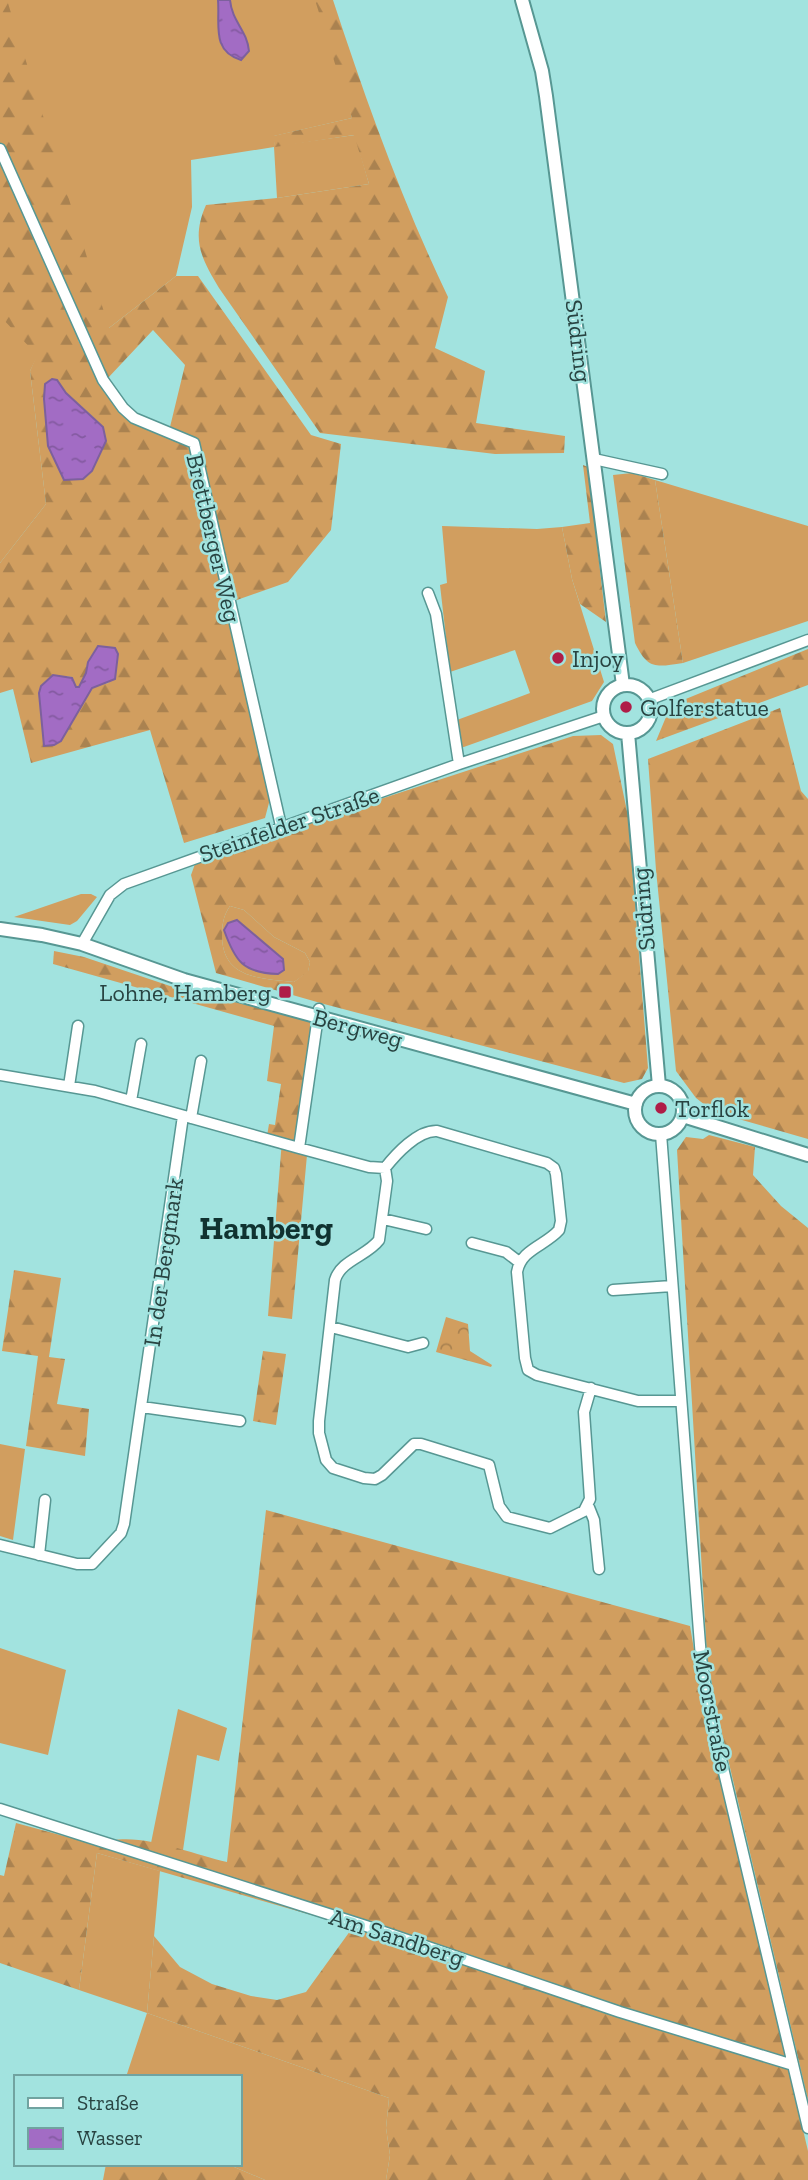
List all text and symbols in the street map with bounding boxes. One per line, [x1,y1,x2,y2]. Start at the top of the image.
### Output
street label: Südring [560,298,598,384]
street label: Brettberger Weg [180,451,248,625]
place label: Injoy [572,644,624,673]
marker: Injoy [550,650,566,666]
place label: Golferstatue [640,693,769,722]
marker: Golferstatue [618,699,634,715]
street label: Steinfelder Straße [195,780,383,868]
street label: Südring [625,866,661,952]
place label: Lohne, Hamberg [99,978,271,1007]
marker: Lohne, Hamberg [277,984,293,1000]
street label: Bergweg [310,1002,406,1054]
place label: Torflok [675,1094,750,1123]
marker: Torflok [653,1100,669,1116]
street label: In der Bergmark [137,1175,189,1348]
district label: Hamberg [199,1209,333,1247]
street label: Moorstraße [687,1648,739,1774]
street label: Am Sandberg [326,1902,468,1972]
legend [14,2075,242,2166]
text: Straße [77,2090,139,2115]
text: Wasser [77,2125,143,2150]

